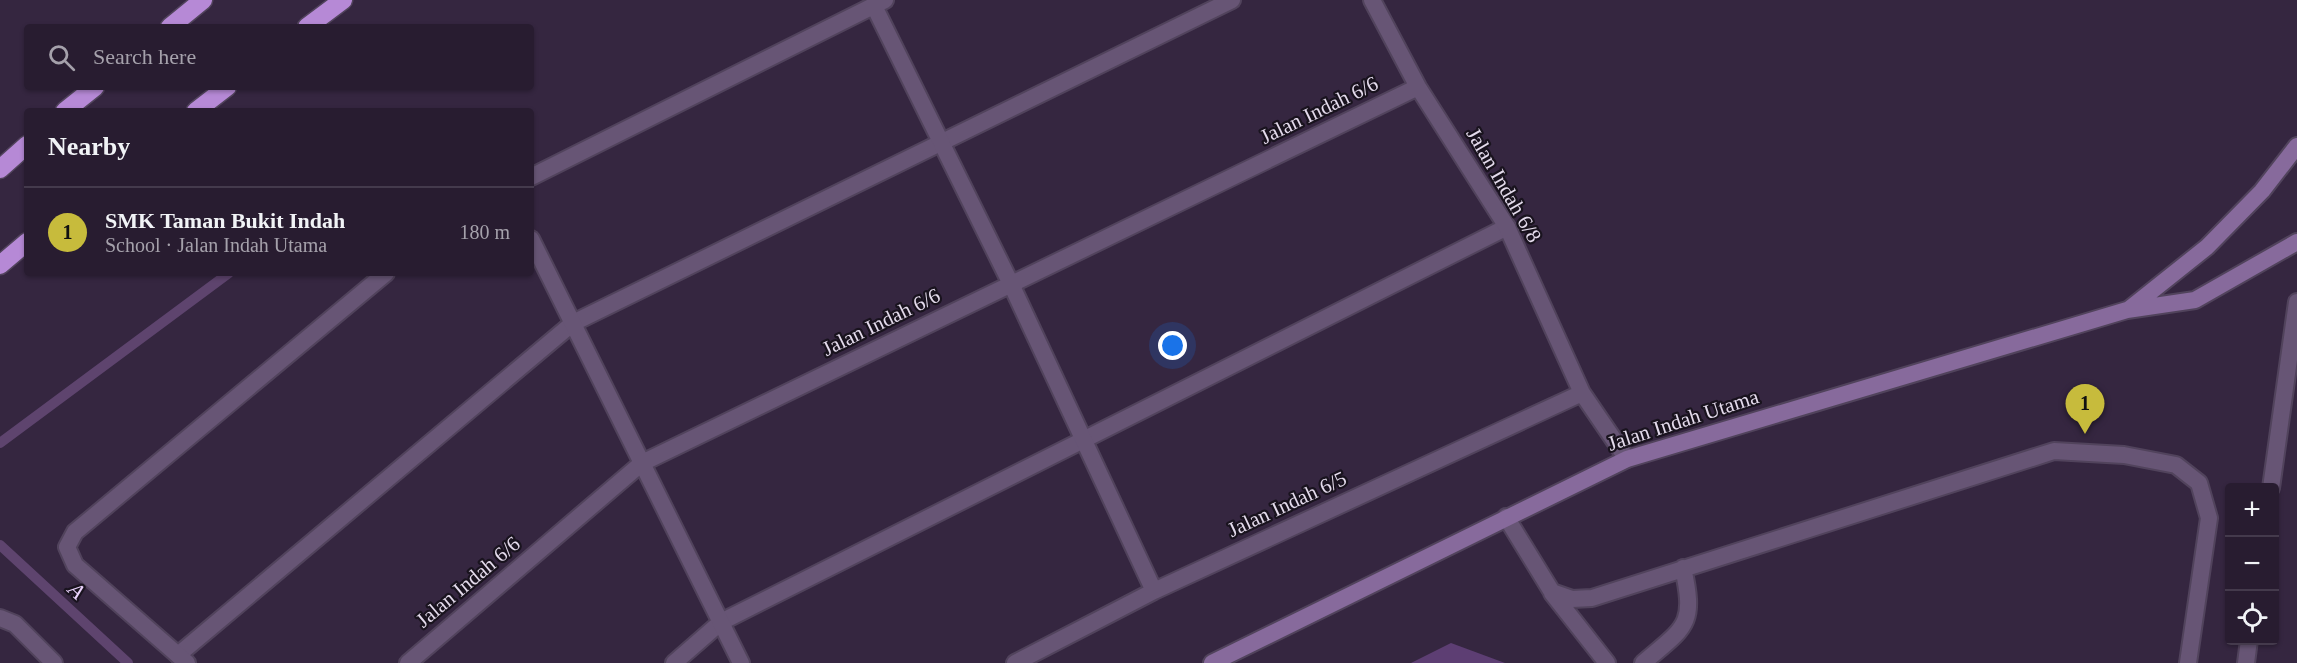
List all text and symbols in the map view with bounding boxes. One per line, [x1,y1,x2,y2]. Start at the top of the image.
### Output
search box [24,24,534,90]
icon: search [45,41,78,74]
text: Search here [93,44,196,69]
street label: Jalan Indah 6/6 [1256,71,1382,149]
street label: Jalan Indah 6/8 [1462,123,1546,247]
text: Nearby [48,132,130,161]
text: SMK Taman Bukit Indah [105,208,345,233]
text: 1 [63,221,73,243]
text: 180 m [459,221,510,243]
text: School · Jalan Indah Utama [105,234,327,256]
street label: Jalan Indah 6/6 [818,283,944,361]
your location [1158,331,1187,360]
street label: Jalan Indah Utama [1604,384,1762,456]
pin: 1 [2066,384,2104,434]
street label: Jalan Indah 6/5 [1224,466,1350,542]
map controls [2225,483,2279,645]
button: + [2225,483,2279,537]
street label: Jalan Indah 6/6 [411,532,525,632]
button: − [2225,537,2279,591]
water label: A [62,575,91,604]
button: locate [2225,591,2279,645]

